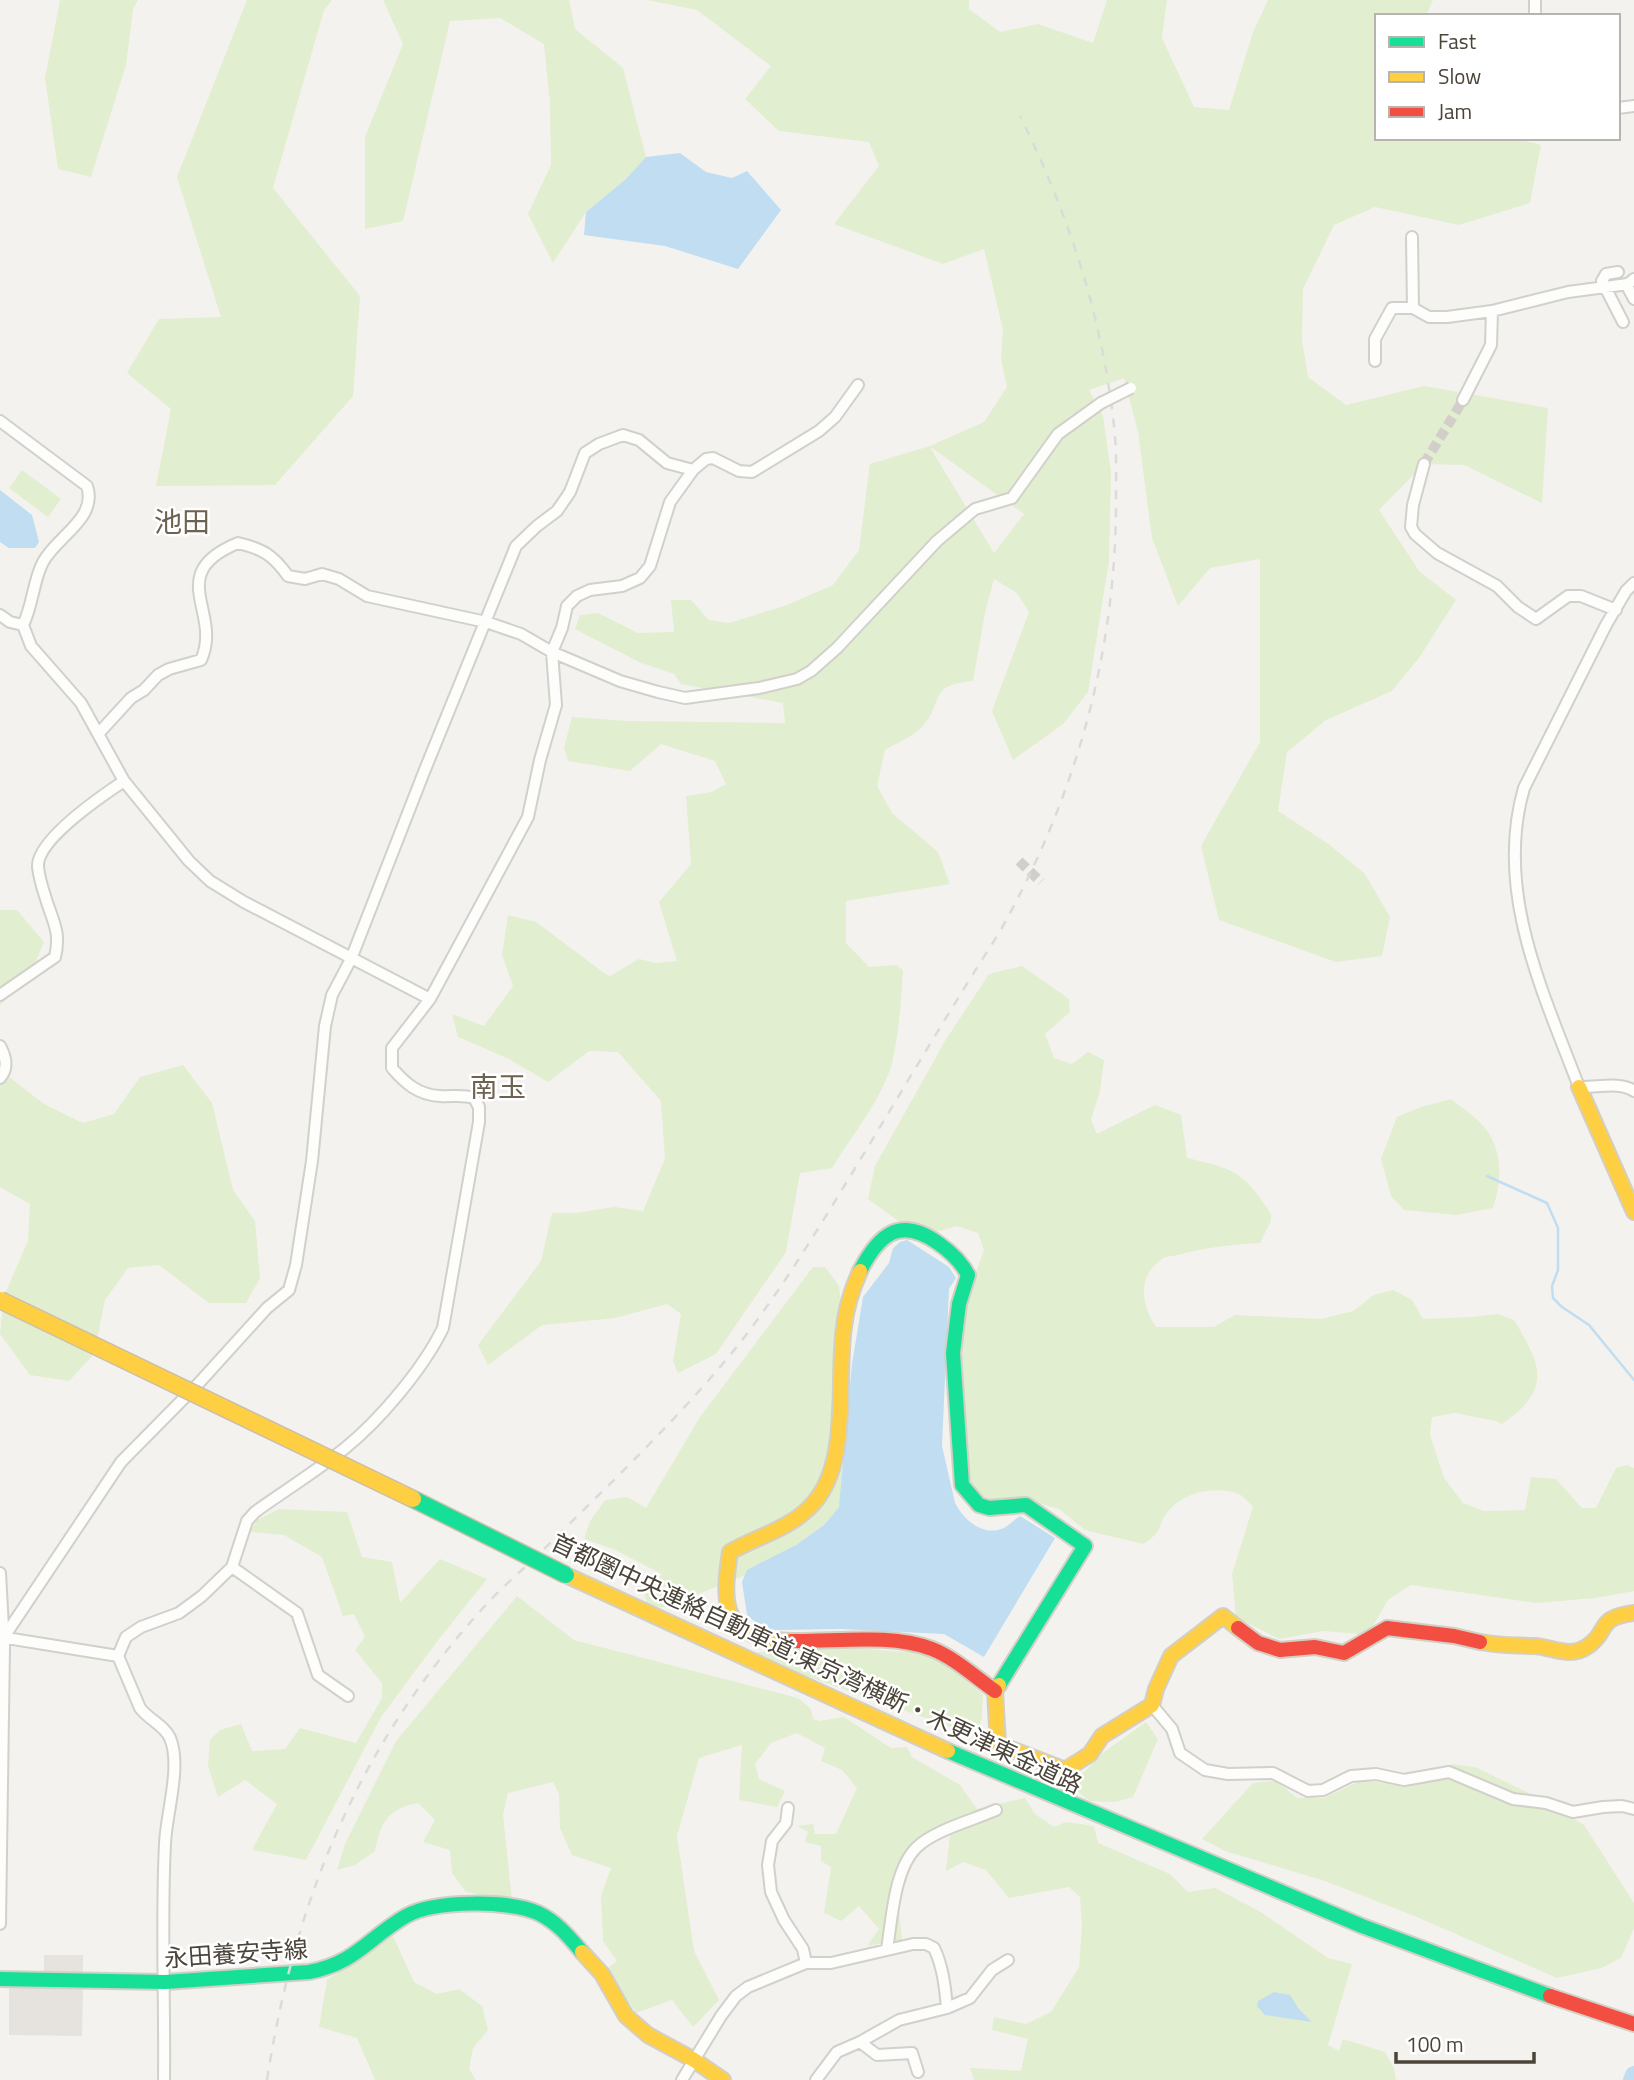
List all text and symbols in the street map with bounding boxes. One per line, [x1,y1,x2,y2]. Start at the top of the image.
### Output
legend [1375,14,1620,140]
text: Fast [1438,25,1477,57]
text: Slow [1438,60,1481,92]
text: Jam [1438,95,1472,127]
district label: 池田 [154,500,210,543]
district label: 南玉 [470,1065,526,1108]
street label: 首都圏中央連絡自動車道;東京湾横断・木更津東金道路 [546,1524,1088,1802]
street label: 永田養安寺線 [163,1930,309,1976]
scale bar [1396,2021,1534,2064]
text: 100 m [1406,2028,1463,2060]

